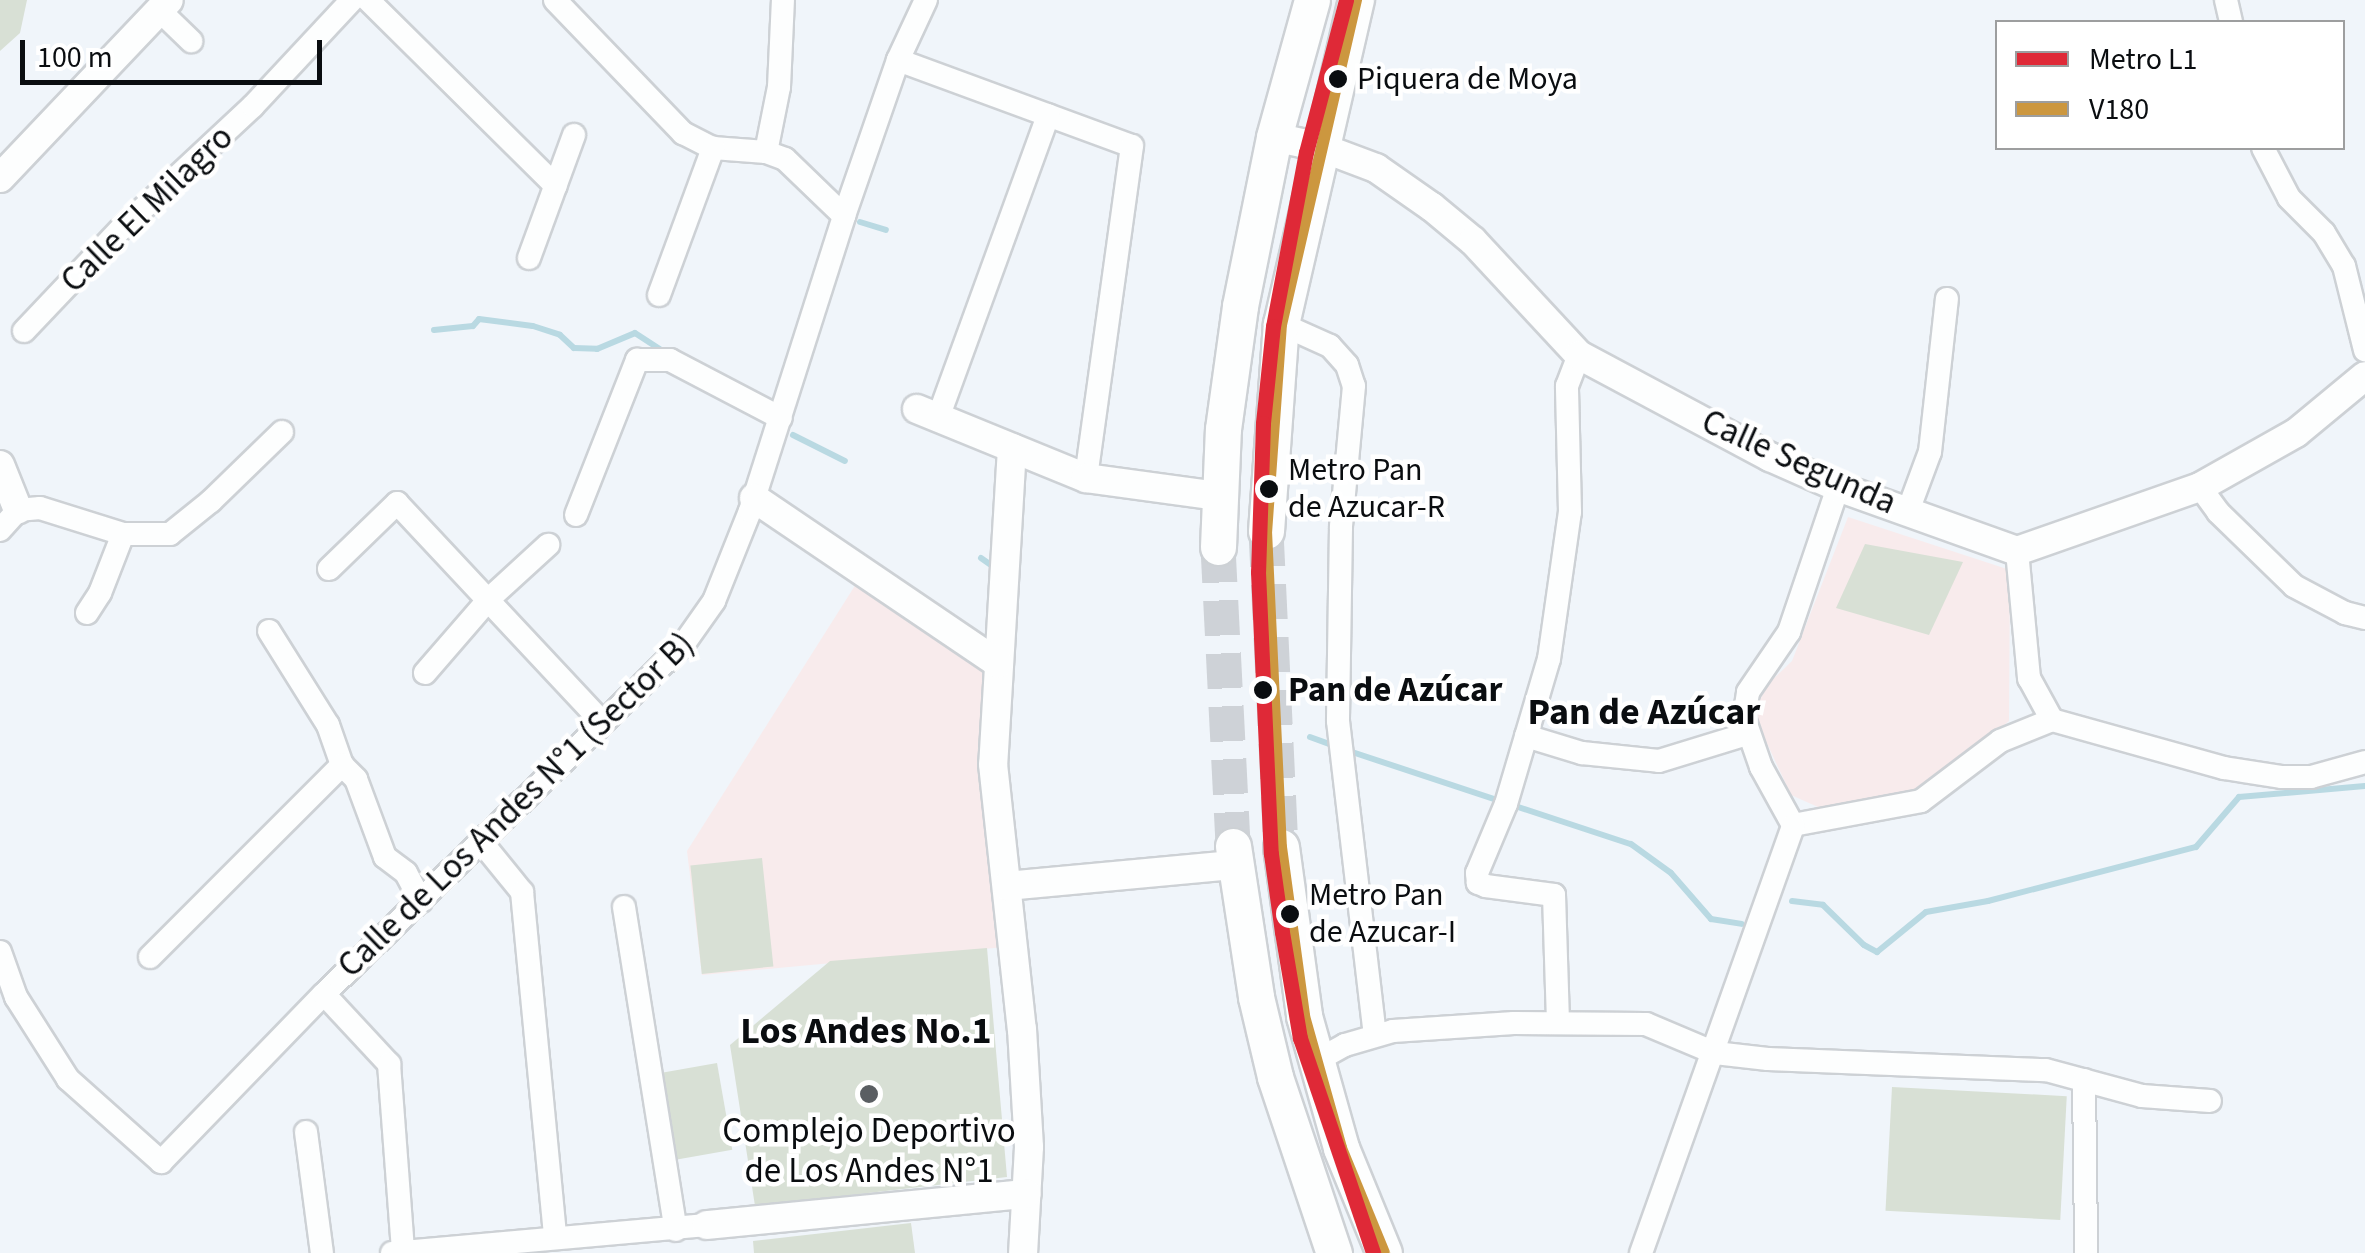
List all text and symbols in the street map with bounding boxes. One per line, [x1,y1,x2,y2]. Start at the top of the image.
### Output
scale bar [25,20,328,82]
legend [1995,20,2345,150]
text: 100 m [37,36,113,79]
text: Metro L1 [2089,38,2197,81]
place label: Piquera de Moya [1357,60,1578,98]
marker: Piquera de Moya [1328,69,1348,89]
text: V180 [2089,88,2149,131]
street label: Calle El Milagro [52,116,242,302]
street label: Calle Segunda [1695,400,1903,524]
place label: Metro Pan de Azucar-R [1288,452,1445,527]
marker: Metro Pan de Azucar-R [1259,479,1279,499]
street label: Calle de Los Andes N°1 (Sector B) [329,624,703,986]
place label: Pan de Azúcar [1288,669,1502,711]
marker: Pan de Azúcar [1247,674,1279,706]
district label: Pan de Azúcar [1528,690,1760,736]
place label: Metro Pan de Azucar-I [1309,877,1456,952]
marker: Metro Pan de Azucar-I [1280,904,1300,924]
district label: Los Andes No.1 [740,1009,992,1055]
marker: Complejo Deportivo de Los Andes N°1 [858,1083,880,1105]
place label: Complejo Deportivo de Los Andes N°1 [722,1110,1016,1192]

